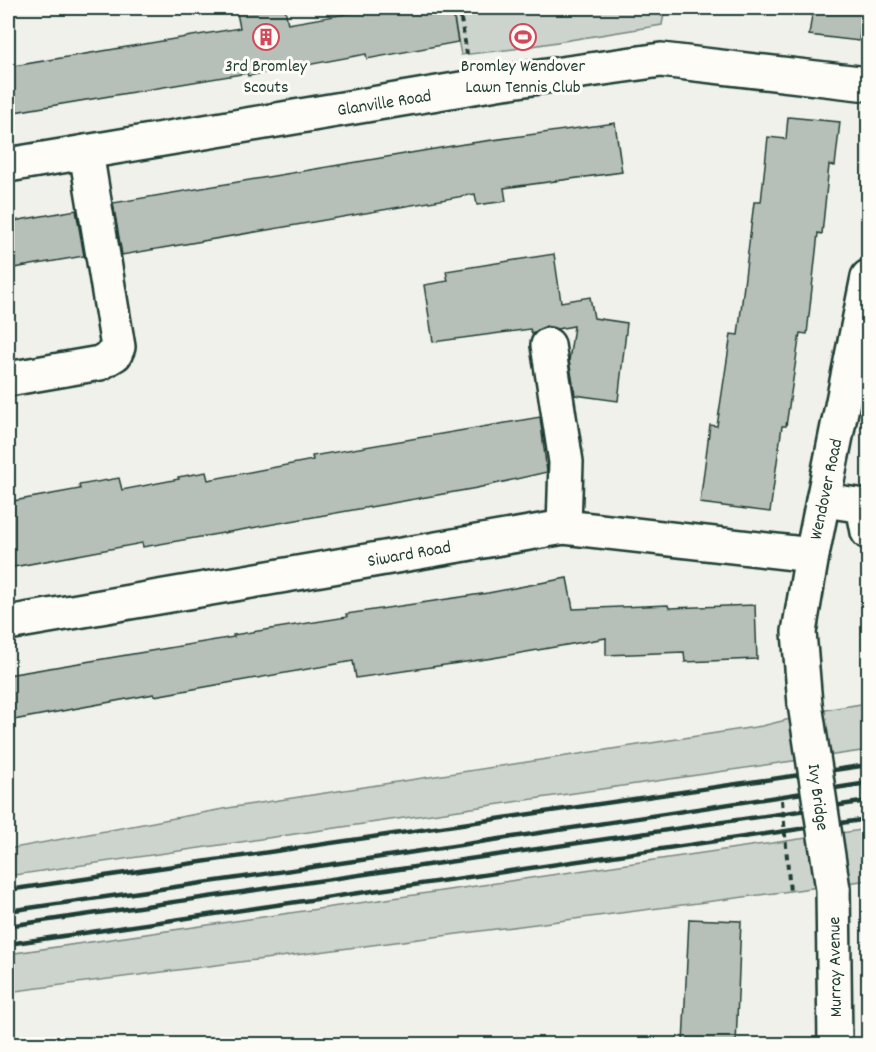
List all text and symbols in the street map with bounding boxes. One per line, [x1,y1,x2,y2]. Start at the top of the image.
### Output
building icon: 3rd Bromley Scouts [251,22,281,52]
sports icon: Bromley Wendover Lawn Tennis Club [508,22,538,52]
place label: 3rd Bromley Scouts [225,55,308,101]
place label: Bromley Wendover Lawn Tennis Club [461,55,585,101]
street label: Glanville Road [335,85,433,124]
street label: Wendover Road [805,437,850,542]
street label: Siward Road [366,536,453,575]
street label: Ivy Bridge [799,762,834,832]
street label: Murray Avenue [823,916,850,1018]

